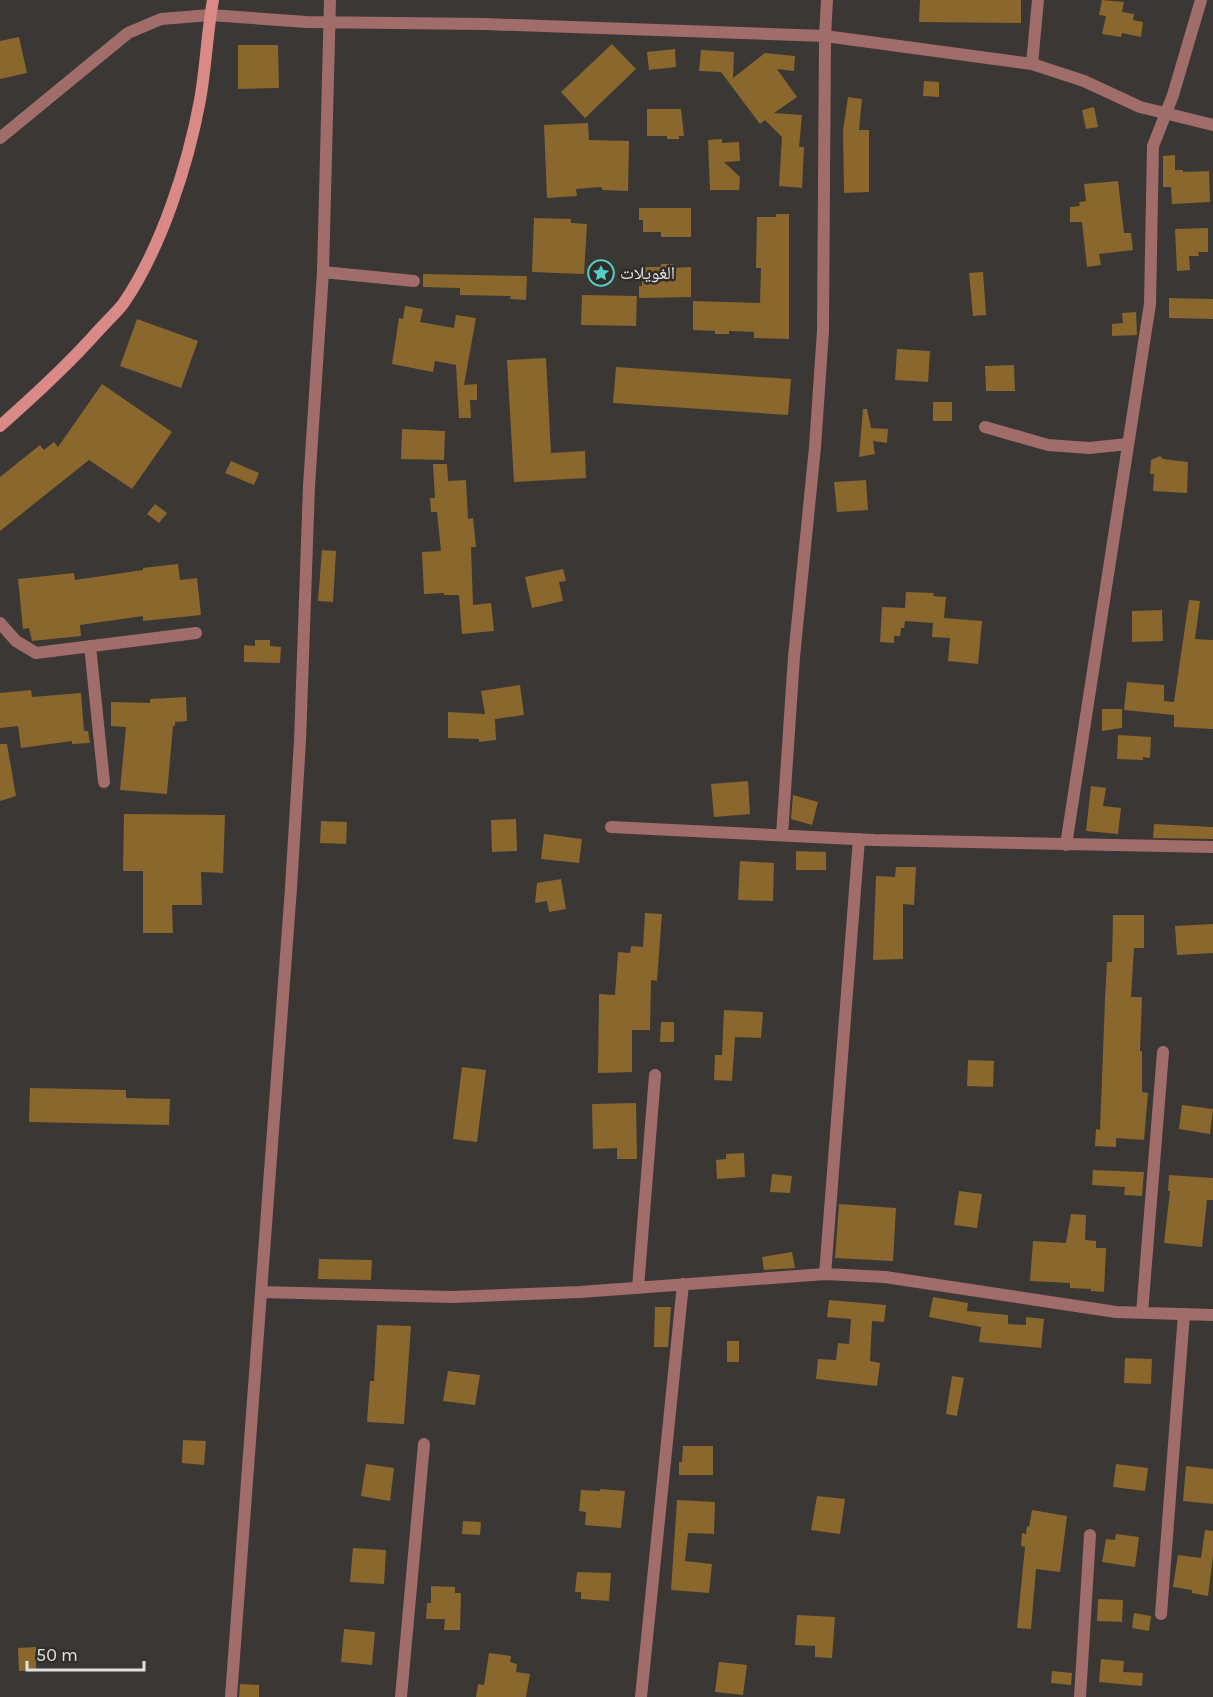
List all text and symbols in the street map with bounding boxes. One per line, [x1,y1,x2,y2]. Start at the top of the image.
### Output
place icon: الغويلات [586,258,616,288]
place label: الغويلات [620,262,675,284]
scale bar [27,1634,144,1672]
text: 50 m [36,1644,78,1666]

